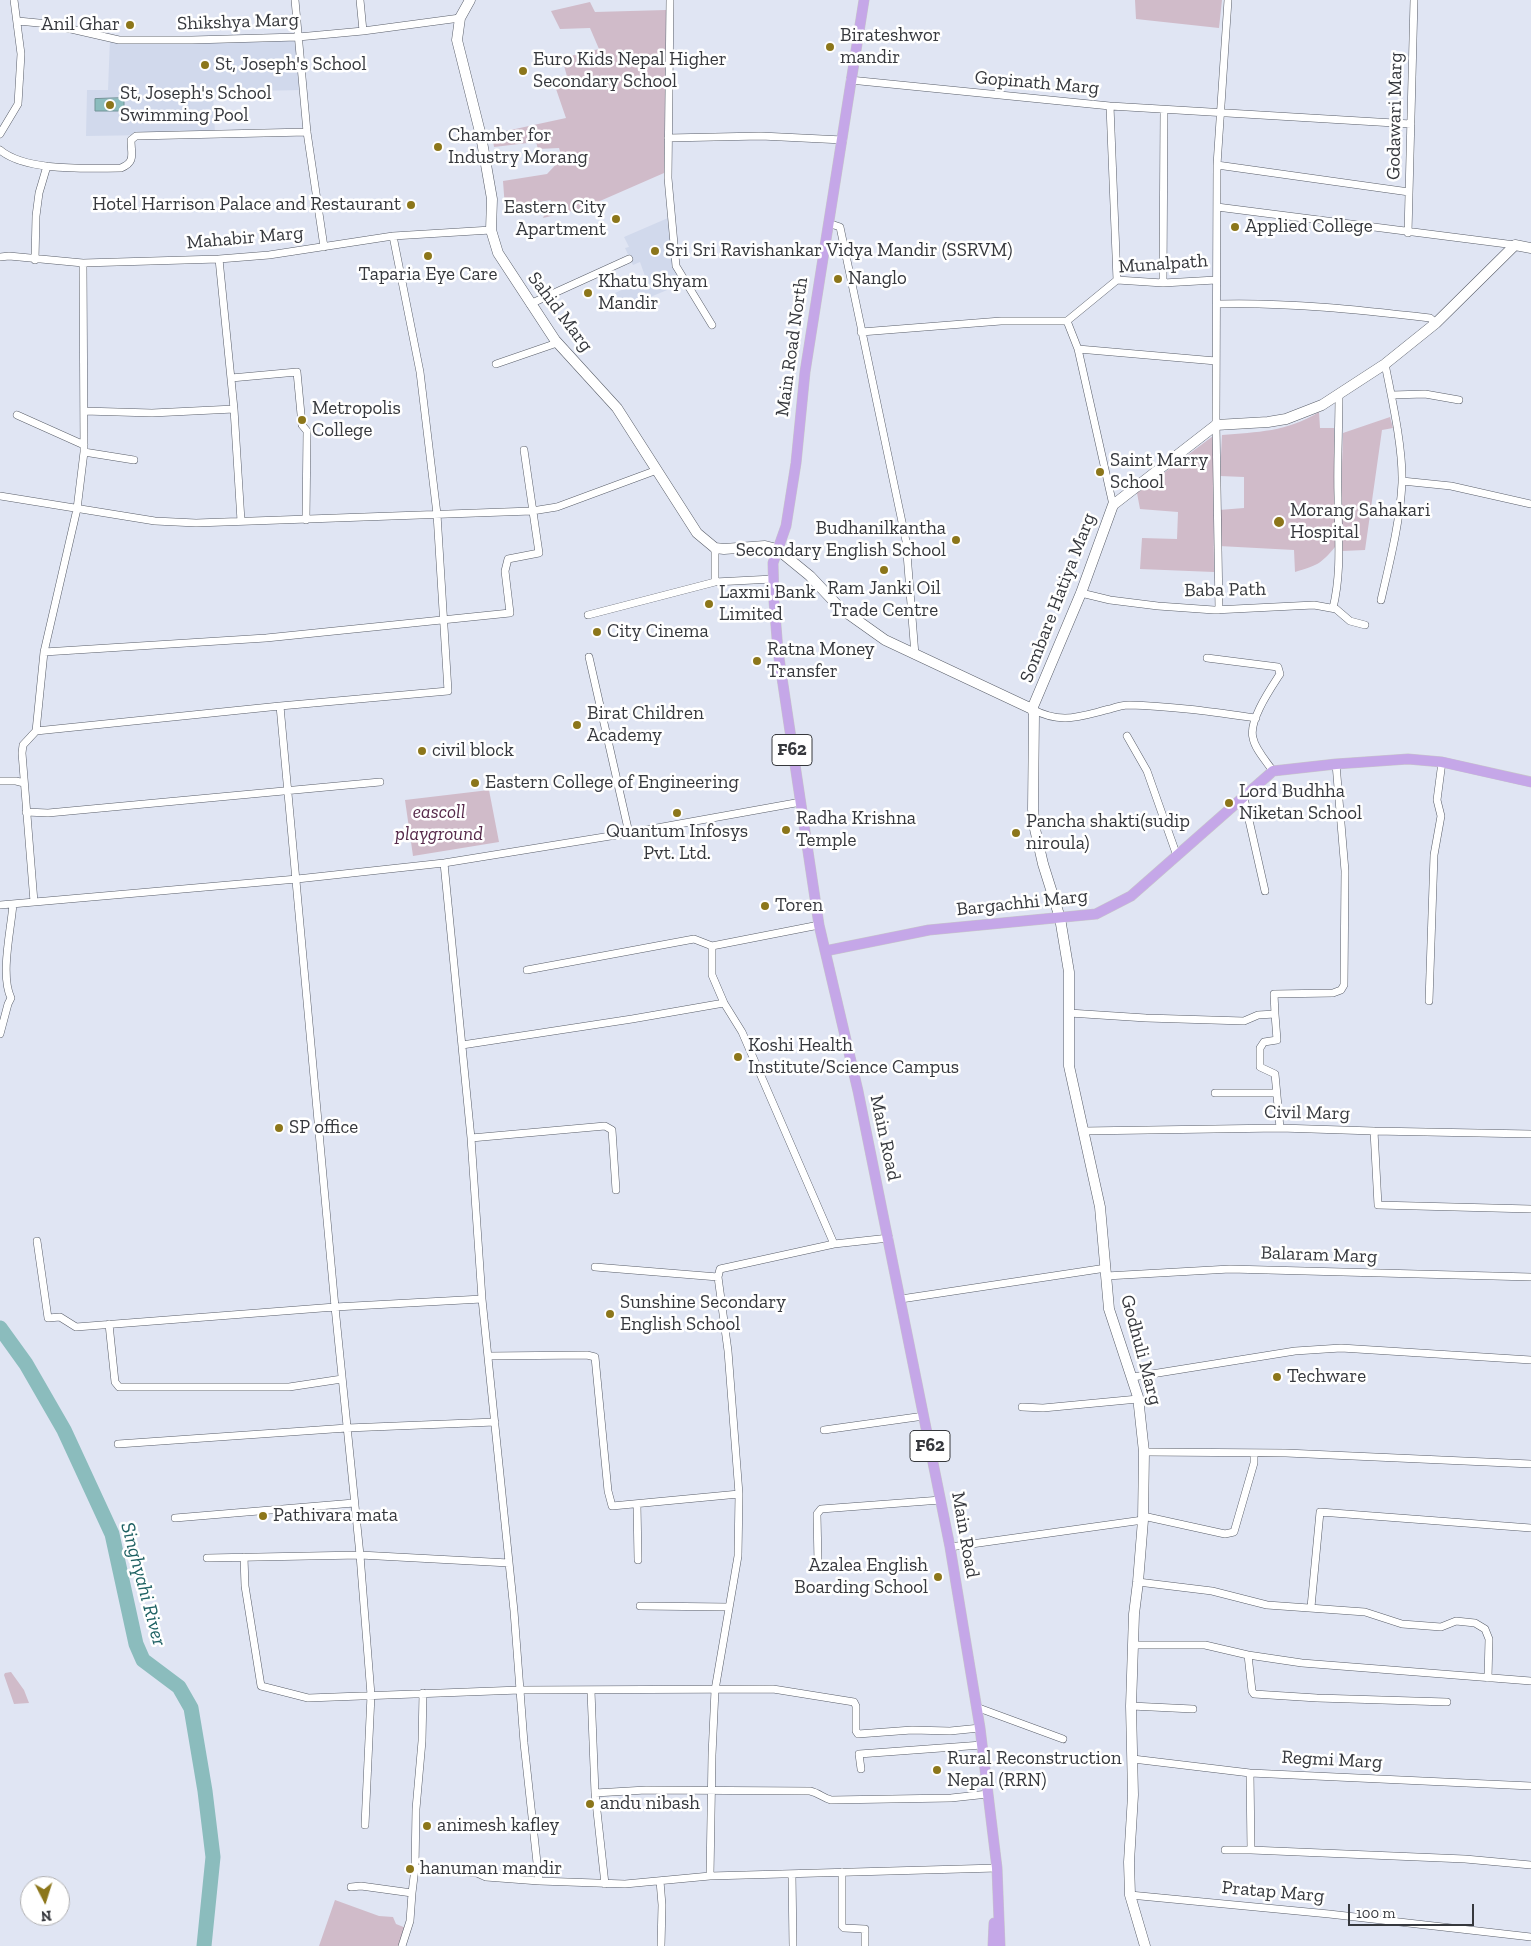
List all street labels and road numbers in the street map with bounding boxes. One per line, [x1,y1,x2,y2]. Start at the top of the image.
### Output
street label: Shikshya Marg [177,8,299,36]
street label: Godawari Marg [1382,52,1408,180]
street label: Gopinath Marg [974,66,1100,100]
street label: Mahabir Marg [186,222,304,254]
street label: Munalpath [1118,250,1208,278]
street label: Sahid Marg [523,268,597,356]
street label: Main Road North [771,276,813,418]
street label: Sombare Hatiya Marg [1015,510,1101,686]
street label: Baba Path [1184,578,1266,602]
road number: F62 [772,734,812,766]
street label: Bargachhi Marg [955,885,1089,921]
street label: Main Road [865,1093,905,1183]
street label: Civil Marg [1264,1101,1350,1125]
street label: Balaram Marg [1260,1242,1378,1268]
street label: Godhuli Marg [1115,1292,1167,1408]
road number: F62 [910,1430,950,1462]
street label: Main Road [946,1490,984,1580]
street label: Regmi Marg [1281,1746,1383,1774]
street label: Pratap Marg [1221,1876,1325,1908]

